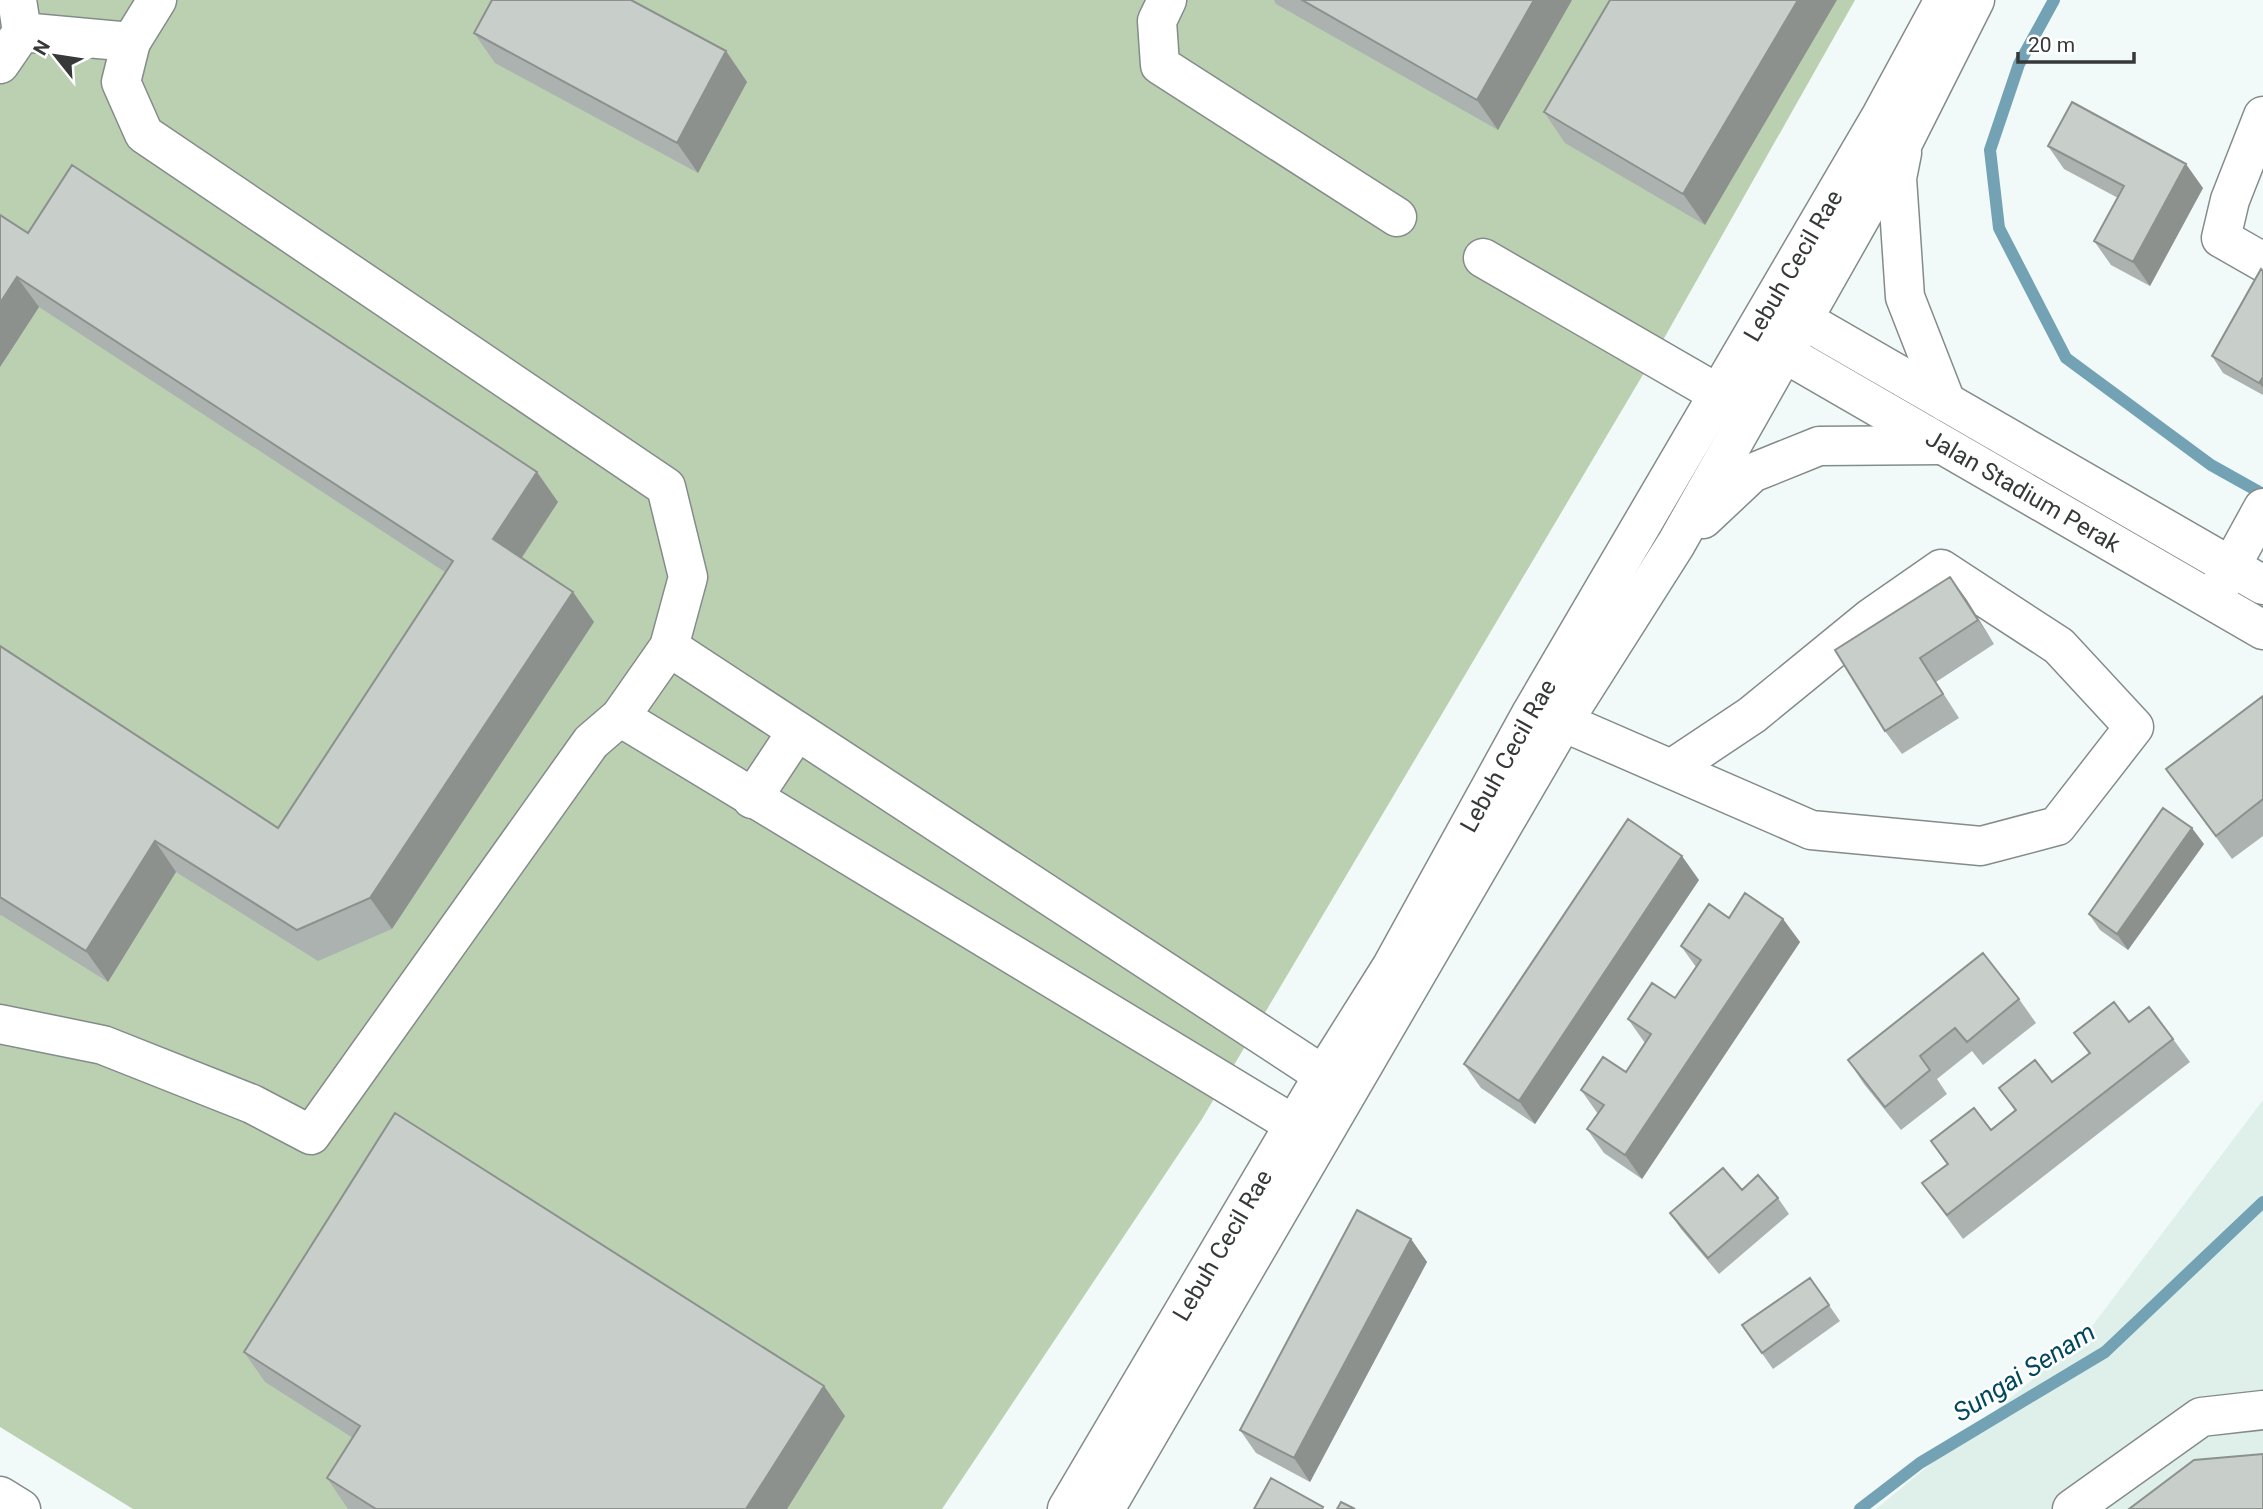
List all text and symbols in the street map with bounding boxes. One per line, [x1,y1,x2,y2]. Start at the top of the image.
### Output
north arrow [21,21,91,91]
scale bar [2018,21,2134,65]
text: 20 m [2028,33,2075,57]
text: N [28,36,55,59]
street label: Lebuh Cecil Rae [1738,185,1849,347]
street label: Jalan Stadium Perak [1921,424,2126,559]
street label: Lebuh Cecil Rae [1454,674,1562,837]
street label: Lebuh Cecil Rae [1167,1165,1278,1326]
water label: Sungai Senam [1948,1317,2100,1427]

